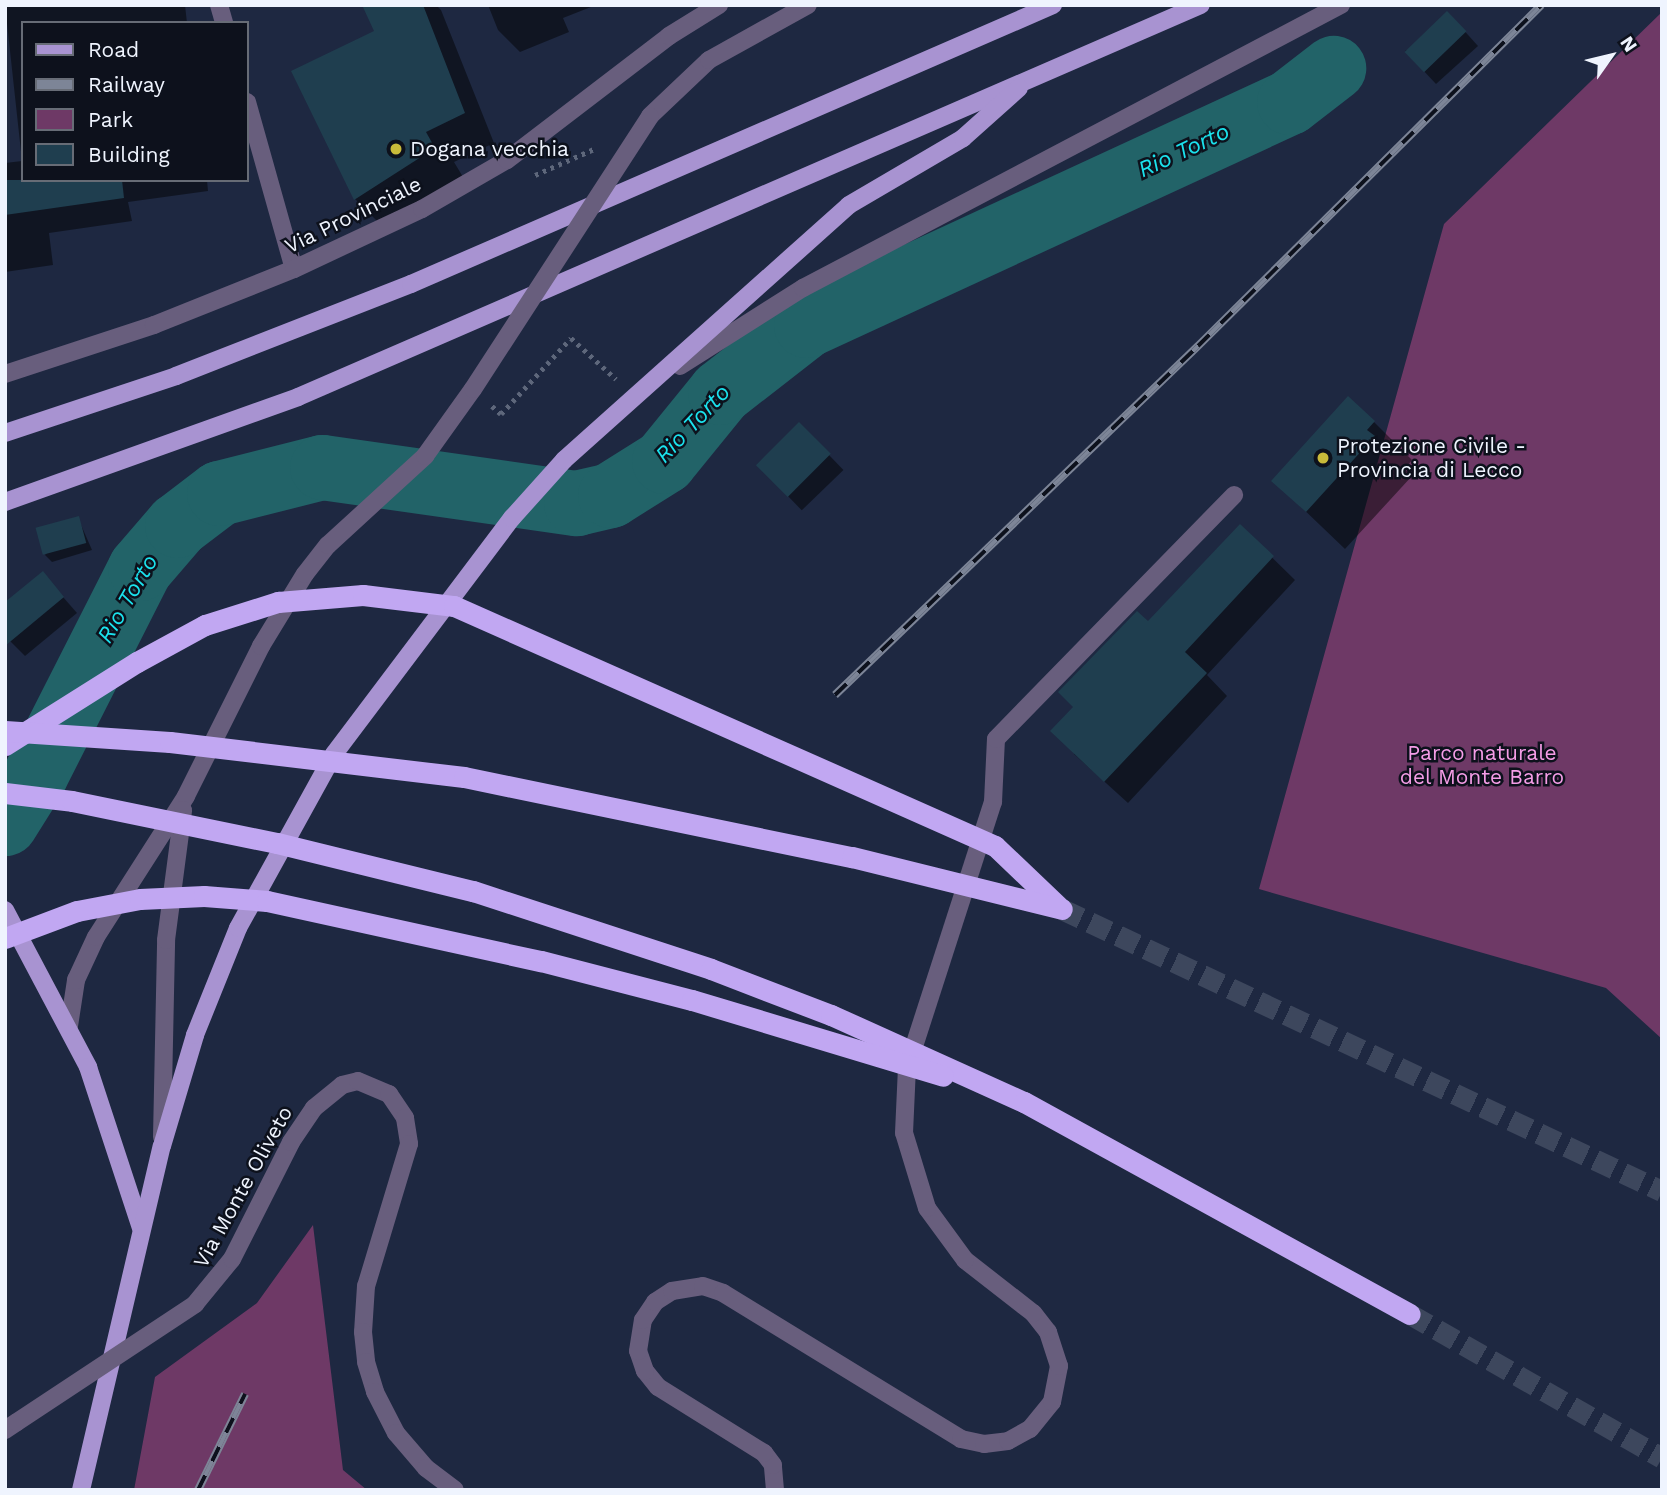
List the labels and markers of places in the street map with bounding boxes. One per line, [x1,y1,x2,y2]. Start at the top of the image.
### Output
place label: Dogana vecchia [410,136,570,162]
marker: Dogana vecchia [388,141,404,157]
place label: Protezione Civile - Provincia di Lecco [1337,433,1526,483]
marker: Protezione Civile - Provincia di Lecco [1315,450,1331,466]

